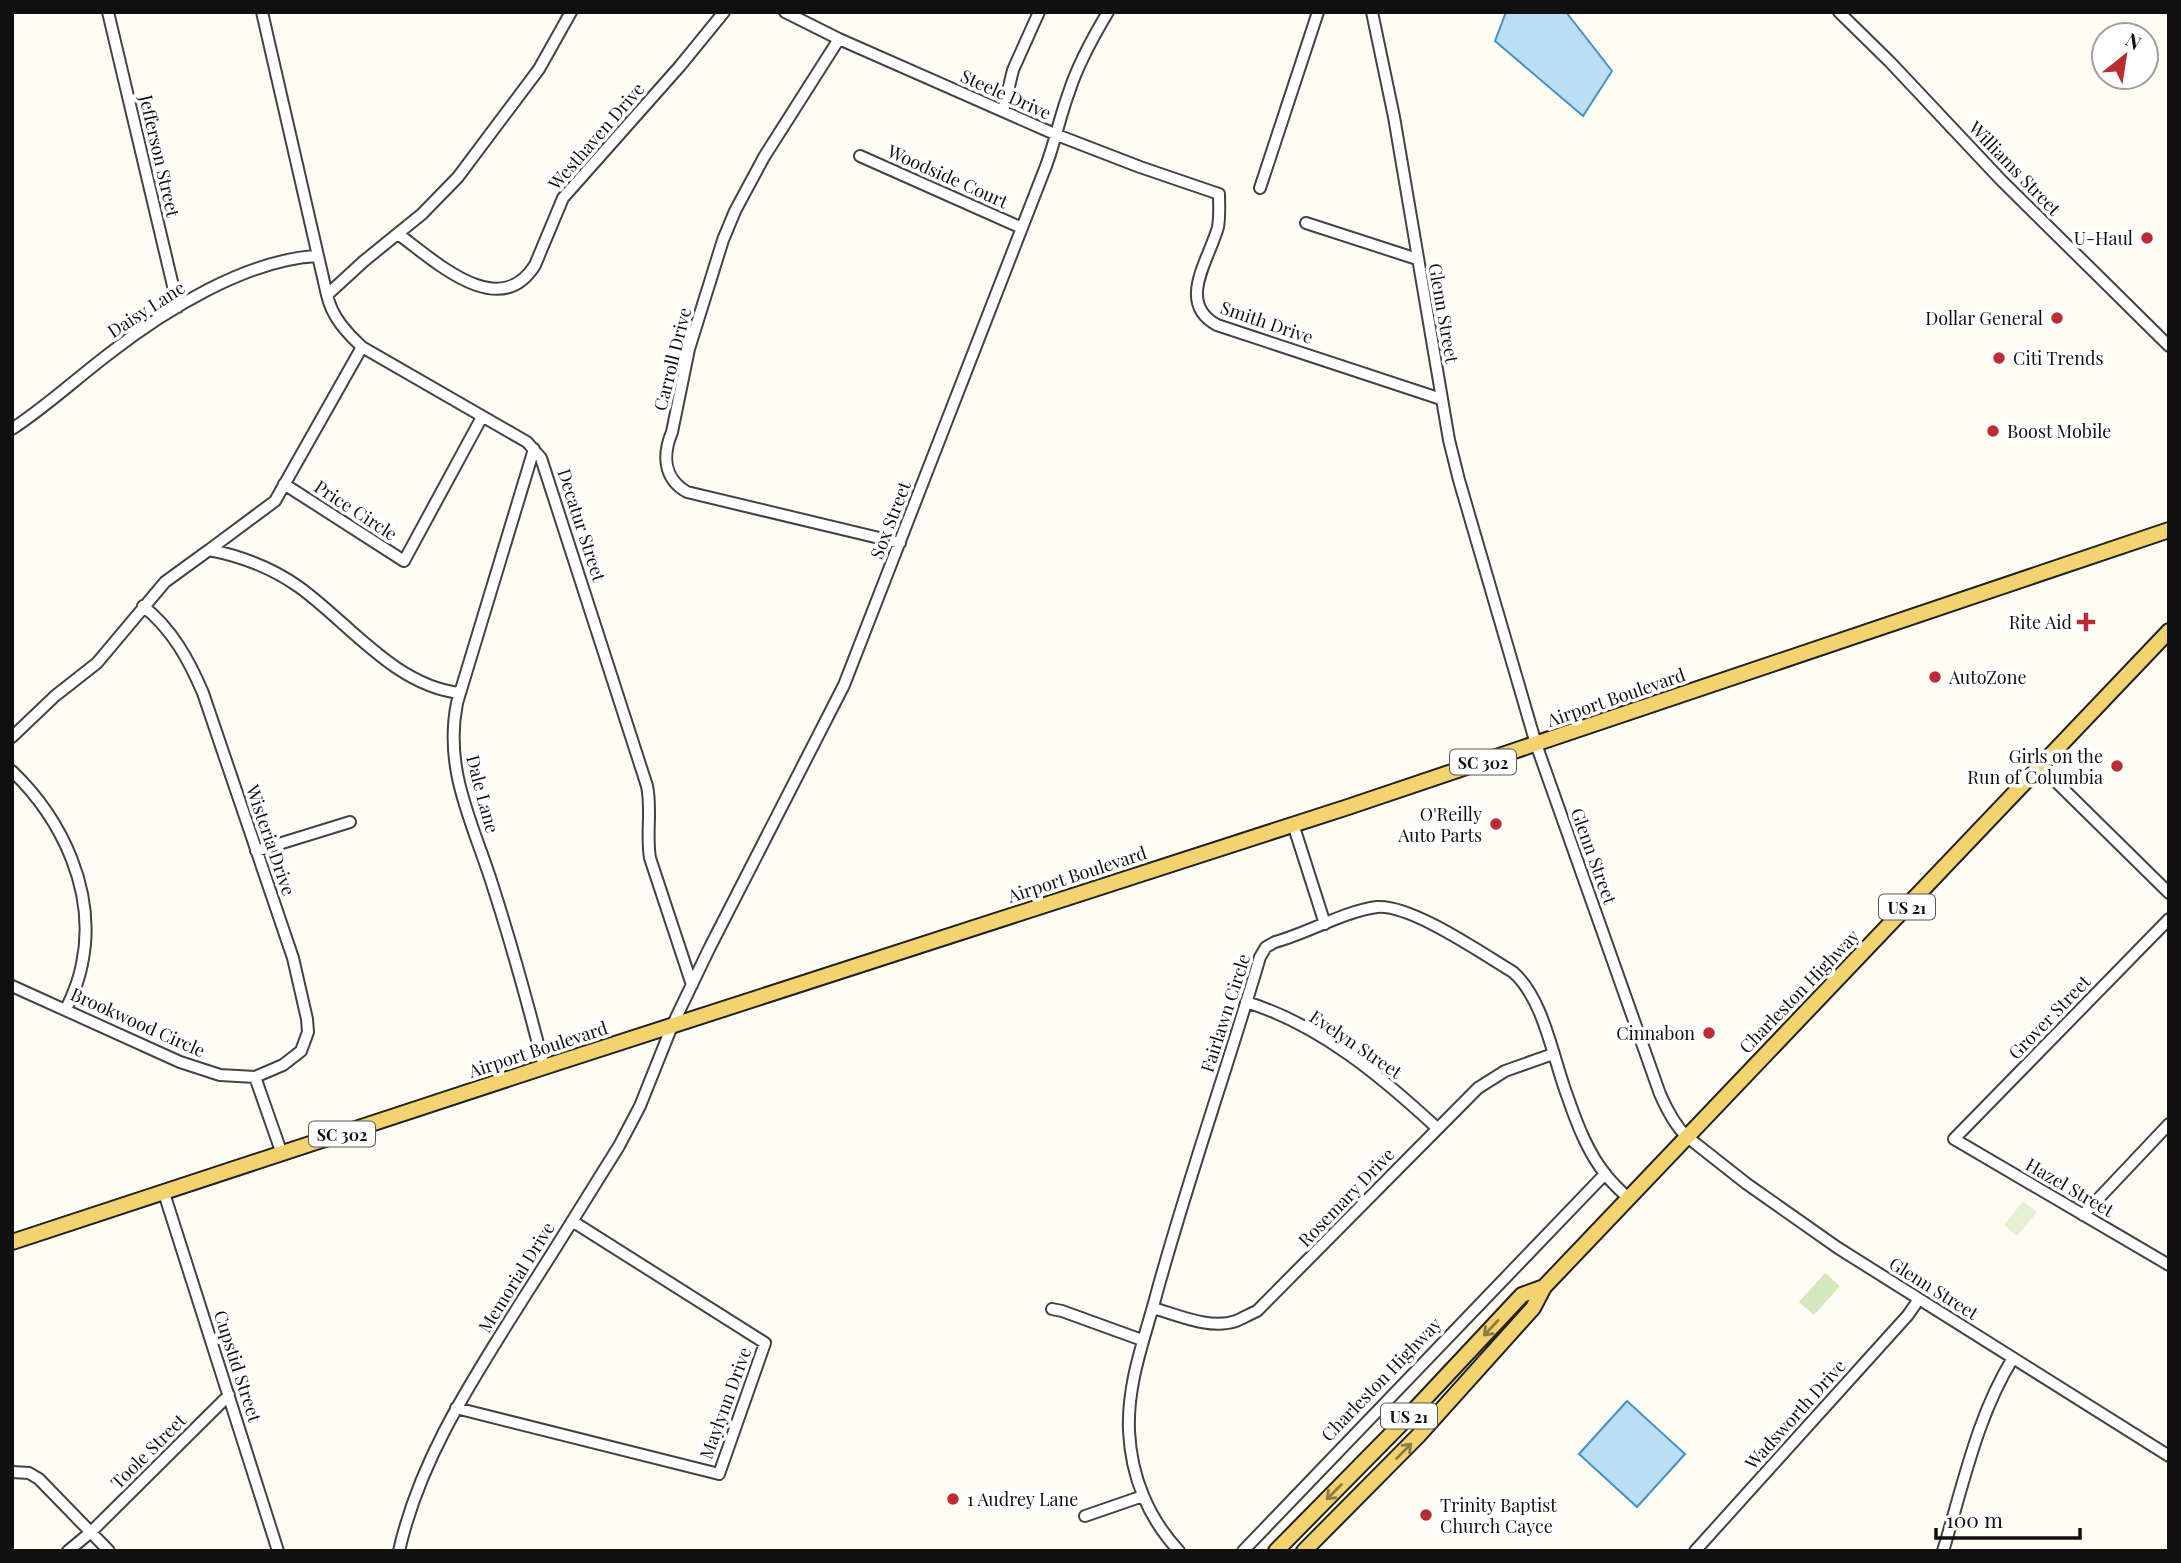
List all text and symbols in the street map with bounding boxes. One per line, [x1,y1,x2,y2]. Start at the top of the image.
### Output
north arrow [2090,21,2160,91]
text: N [2122,26,2147,55]
street label: Steele Drive [957,63,1055,125]
street label: Westhaven Drive [542,77,649,196]
street label: Jefferson Street [134,92,186,220]
street label: Williams Street [1963,115,2067,221]
street label: Woodside Court [883,138,1013,214]
place label: U-Haul [2074,226,2133,250]
marker: U-Haul [2139,230,2155,246]
street label: Glenn Street [1423,261,1465,365]
street label: Daisy Lane [103,275,189,343]
street label: Smith Drive [1217,295,1317,349]
street label: Carroll Drive [648,305,696,413]
place label: Dollar General [1925,306,2043,330]
marker: Dollar General [2049,310,2065,326]
place label: Citi Trends [2013,346,2104,370]
marker: Citi Trends [1991,350,2007,366]
place label: Boost Mobile [2007,419,2111,443]
marker: Boost Mobile [1985,423,2001,439]
street label: Decatur Street [552,466,612,585]
street label: Price Circle [310,474,402,546]
street label: Sox Street [864,477,916,562]
place label: Rite Aid [2009,610,2073,634]
marker: Rite Aid [2078,614,2094,630]
street label: Airport Boulevard [1543,662,1689,732]
place label: AutoZone [1948,665,2027,689]
marker: AutoZone [1927,669,1943,685]
place label: Girls on the Run of Columbia [1967,744,2103,789]
road number: SC 302 [1450,750,1516,775]
street label: Dale Lane [461,752,505,836]
marker: Girls on the Run of Columbia [2109,758,2125,774]
street label: Wisteria Drive [241,781,301,898]
place label: O'Reilly Auto Parts [1397,802,1482,847]
street label: Glenn Street [1565,804,1623,908]
marker: O'Reilly Auto Parts [1488,816,1504,832]
street label: Airport Boulevard [1003,840,1150,908]
road number: US 21 [1879,894,1935,920]
street label: Charleston Highway [1734,924,1864,1058]
street label: Fairlawn Circle [1195,951,1255,1075]
street label: Grover Street [2003,969,2096,1064]
street label: Brookwood Circle [67,982,209,1062]
street label: Evelyn Street [1305,1004,1407,1084]
street label: Airport Boulevard [464,1015,611,1083]
place label: Cinnabon [1616,1021,1695,1045]
marker: Cinnabon [1701,1025,1717,1041]
road number: SC 302 [309,1122,375,1146]
street label: Rosemary Drive [1293,1142,1399,1252]
street label: Hazel Street [2022,1152,2119,1222]
street label: Memorial Drive [472,1217,560,1337]
street label: Glenn Street [1885,1251,1984,1325]
street label: Cupstid Street [209,1307,268,1426]
street label: Charleston Highway [1316,1312,1446,1446]
one-way arrow [1483,1319,1500,1336]
street label: Maylynn Drive [694,1344,756,1462]
street label: Wadsworth Drive [1739,1354,1851,1475]
road number: US 21 [1381,1404,1437,1428]
street label: Toole Street [105,1408,191,1494]
one-way arrow [1395,1442,1412,1459]
one-way arrow [1326,1483,1343,1500]
place label: 1 Audrey Lane [967,1487,1078,1511]
marker: 1 Audrey Lane [945,1491,961,1507]
place label: Trinity Baptist Church Cayce [1440,1493,1557,1538]
scale bar [1936,1496,2080,1540]
text: 100 m [1946,1505,2003,1533]
marker: Trinity Baptist Church Cayce [1418,1507,1434,1523]

